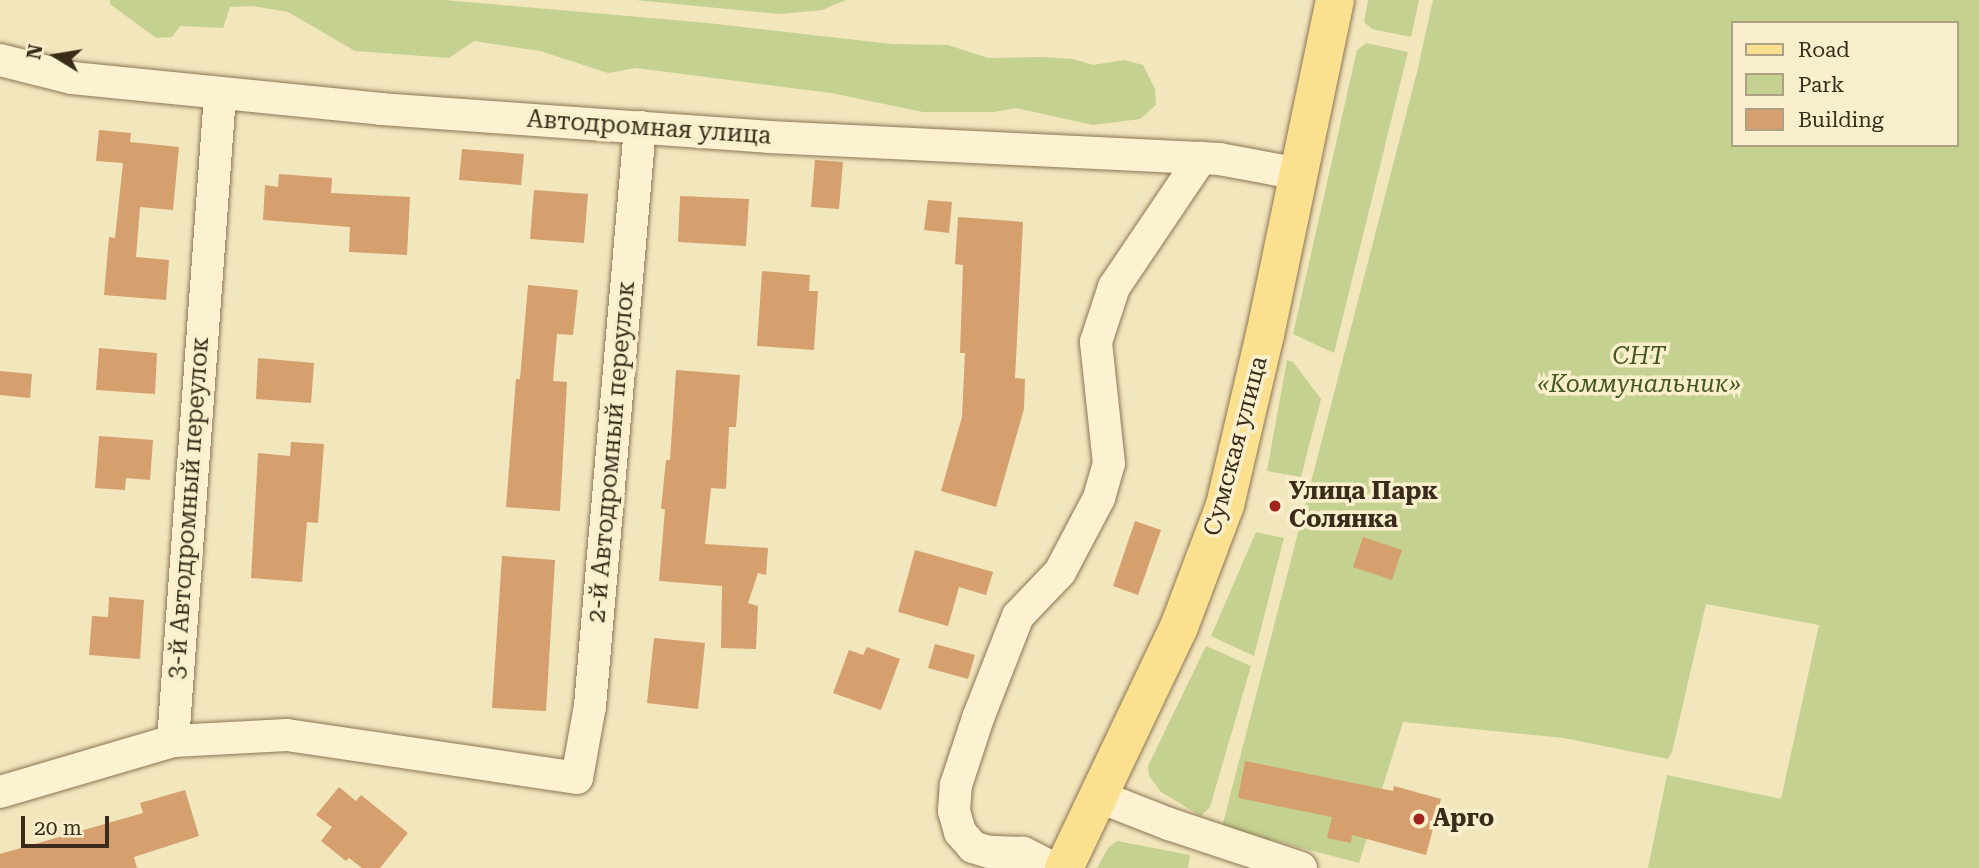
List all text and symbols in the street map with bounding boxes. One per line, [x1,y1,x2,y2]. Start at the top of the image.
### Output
north arrow [21,21,91,91]
legend [1730,21,1958,147]
text: Road [1798,38,1850,62]
text: N [22,43,48,61]
text: Park [1798,73,1844,97]
street label: Автодромная улица [526,105,772,151]
text: Building [1798,108,1884,132]
street label: 2-й Автодромный переулок [583,280,641,624]
street label: 3-й Автодромный переулок [163,336,215,680]
park label: СНТ «Коммунальник» [1537,343,1741,399]
street label: Сумская улица [1198,353,1274,539]
place label: Улица Парк Солянка [1289,478,1438,534]
marker: Улица Парк Солянка [1267,498,1283,514]
scale bar [24,802,112,846]
place label: Арго [1433,805,1494,833]
marker: Арго [1411,811,1427,827]
text: 20 m [34,816,82,840]

